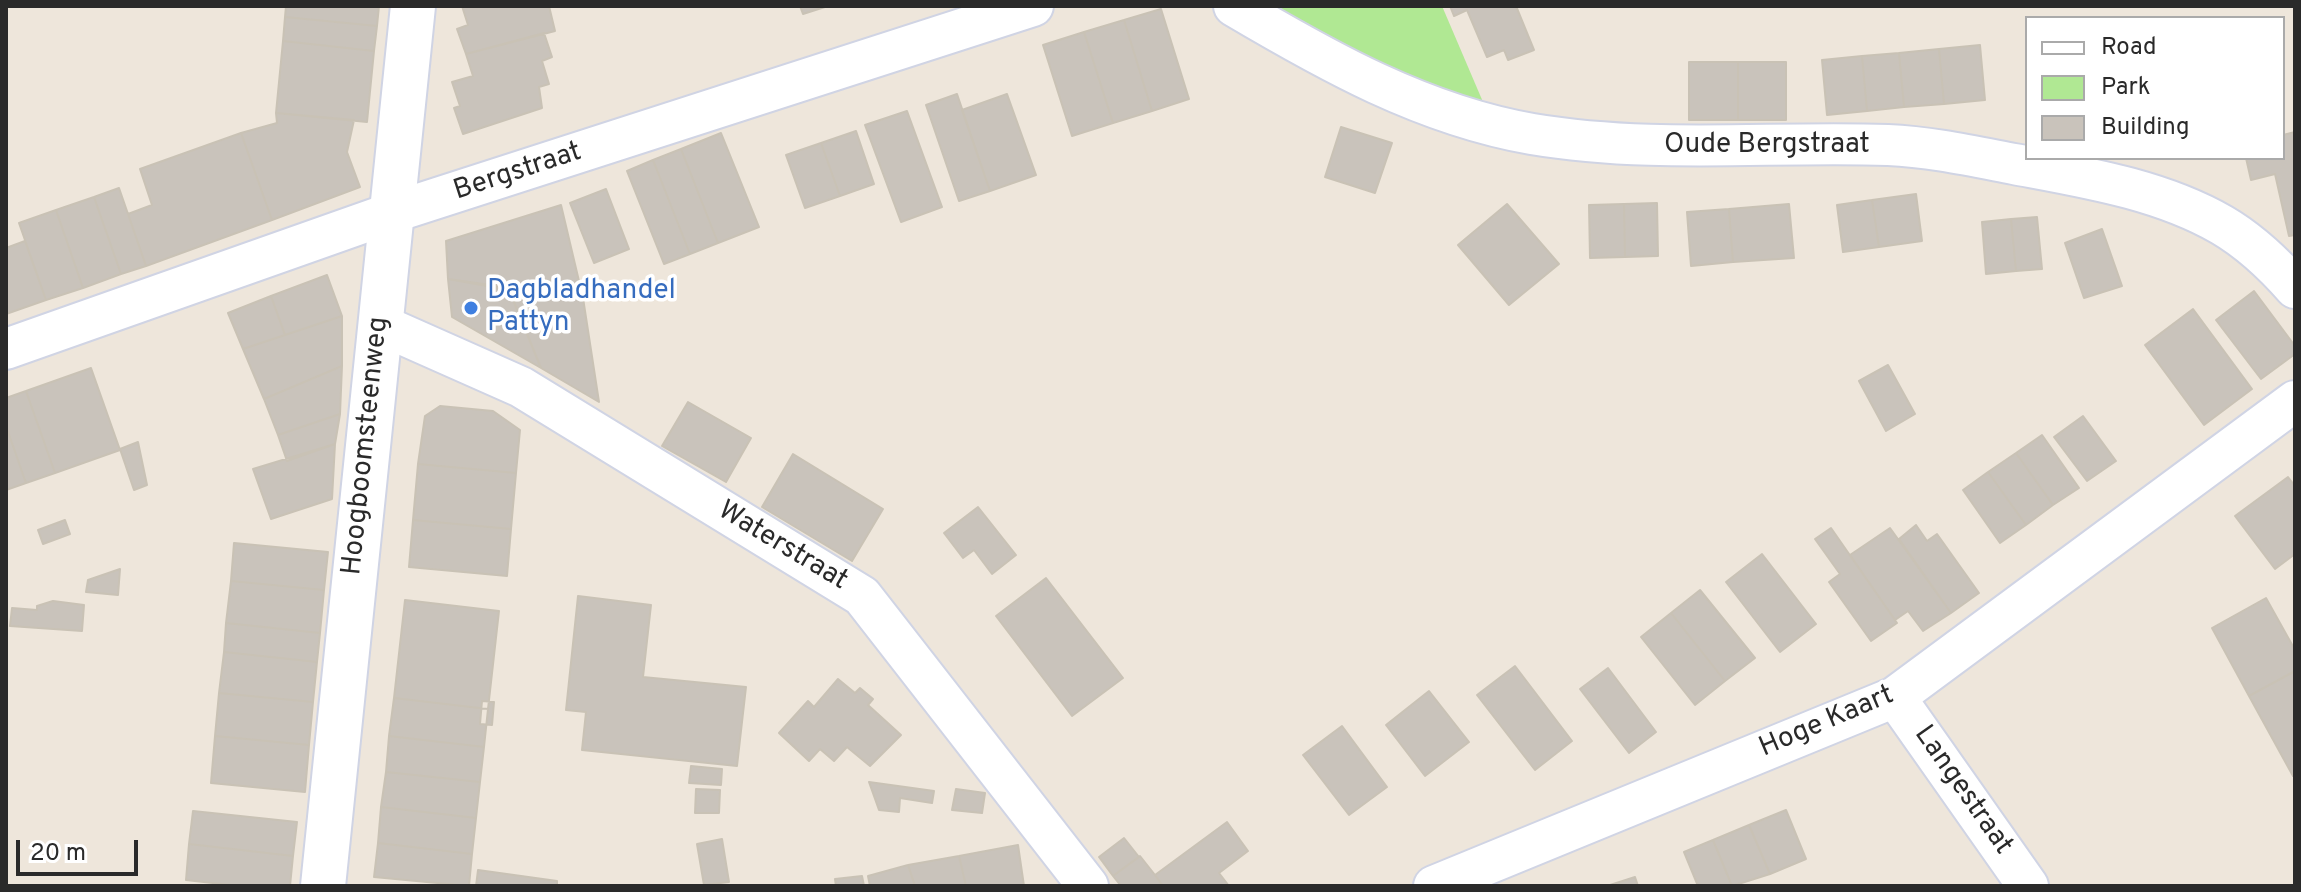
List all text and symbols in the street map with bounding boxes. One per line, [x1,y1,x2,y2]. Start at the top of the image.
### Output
legend [2025,16,2285,160]
text: Road [2101,33,2157,63]
text: Park [2101,73,2151,103]
text: Building [2101,113,2190,143]
street label: Oude Bergstraat [1664,129,1870,163]
street label: Bergstraat [450,137,586,209]
place label: Dagbladhandel Pattyn [487,275,676,341]
marker: Dagbladhandel Pattyn [462,299,480,317]
street label: Hoogboomsteenweg [337,315,397,577]
street label: Waterstraat [711,495,853,599]
street label: Hoge Kaart [1755,680,1899,766]
street label: Langestraat [1905,720,2019,862]
scale bar [20,824,142,874]
text: 20 m [30,839,86,869]

